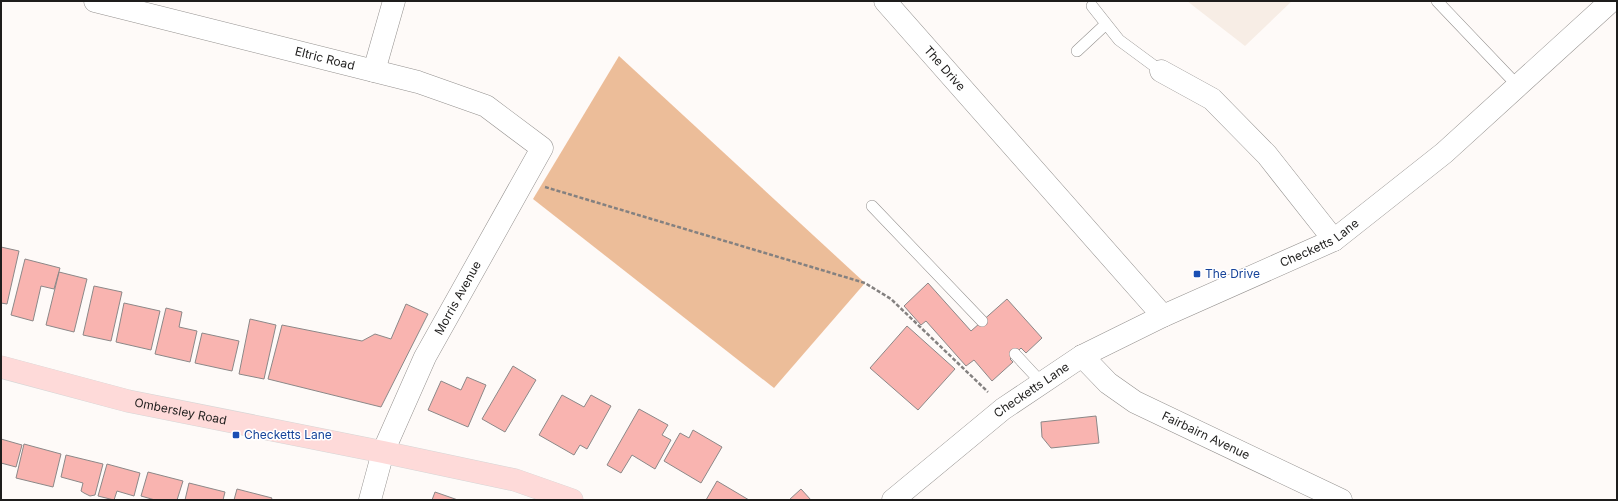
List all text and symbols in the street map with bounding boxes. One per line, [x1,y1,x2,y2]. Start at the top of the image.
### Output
street label: Eltric Road [294,43,356,73]
street label: The Drive [921,43,969,94]
street label: Checketts Lane [1277,215,1362,270]
street label: Morris Avenue [431,258,484,337]
place label: The Drive [1205,266,1260,281]
marker: The Drive [1192,269,1202,279]
street label: Checketts Lane [990,359,1072,421]
street label: Ombersley Road [133,394,228,428]
street label: Fairbairn Avenue [1160,408,1253,463]
place label: Checketts Lane [244,427,332,442]
marker: Checketts Lane [231,430,241,440]

